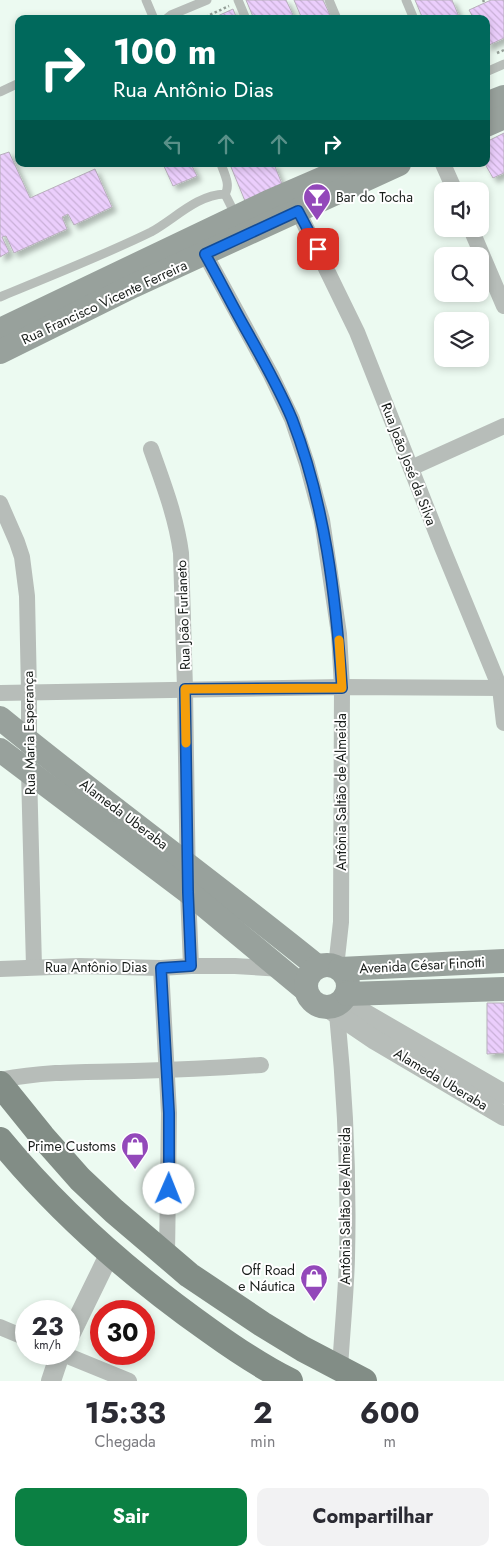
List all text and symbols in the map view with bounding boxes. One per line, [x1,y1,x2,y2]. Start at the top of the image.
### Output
text: 100 m [113,27,216,77]
icon: right [30,35,95,100]
text: Rua Antônio Dias [113,73,273,105]
icon: left [159,130,187,158]
icon: ahead [212,130,240,158]
icon: ahead [265,130,293,158]
icon: right [318,130,346,158]
bar icon: Bar do Tocha [302,182,332,221]
map controls [434,182,489,367]
button: sound [434,182,489,237]
place label: Bar do Tocha [336,187,413,207]
pin [297,228,339,270]
icon: arrive [304,235,332,263]
button: search [434,247,489,302]
street label: Rua Francisco Vicente Ferreira [18,255,190,349]
button: layers [434,312,489,367]
street label: Rua João José da Silva [376,400,442,528]
street label: Rua João Furlaneto [171,559,195,670]
street label: Rua Maria Esperança [18,671,40,795]
street label: Antônia Saltão de Almeida [331,713,351,871]
street label: Alameda Uberaba [75,774,173,854]
street label: Avenida César Finotti [359,952,485,978]
street label: Rua Antônio Dias [45,957,147,977]
street label: Alameda Uberaba [390,1043,492,1115]
street label: Antônia Saltão de Almeida [335,1127,355,1285]
shop icon: Prime Customs [120,1131,150,1170]
place label: Prime Customs [28,1136,116,1156]
position arrow [142,1162,194,1214]
place label: Off Road e Náutica [238,1260,295,1296]
shop icon: Off Road e Náutica [299,1263,329,1302]
speed limit sign: 30 [90,1300,155,1365]
text: 23 [32,1308,63,1344]
text: km/h [34,1336,61,1354]
text: 15:33 [84,1391,166,1434]
text: 2 [253,1391,273,1434]
text: 600 [360,1391,420,1434]
text: Chegada [95,1430,156,1453]
text: min [250,1430,275,1453]
text: m [383,1430,396,1453]
button: Sair [15,1488,247,1546]
button: Compartilhar [257,1488,489,1546]

